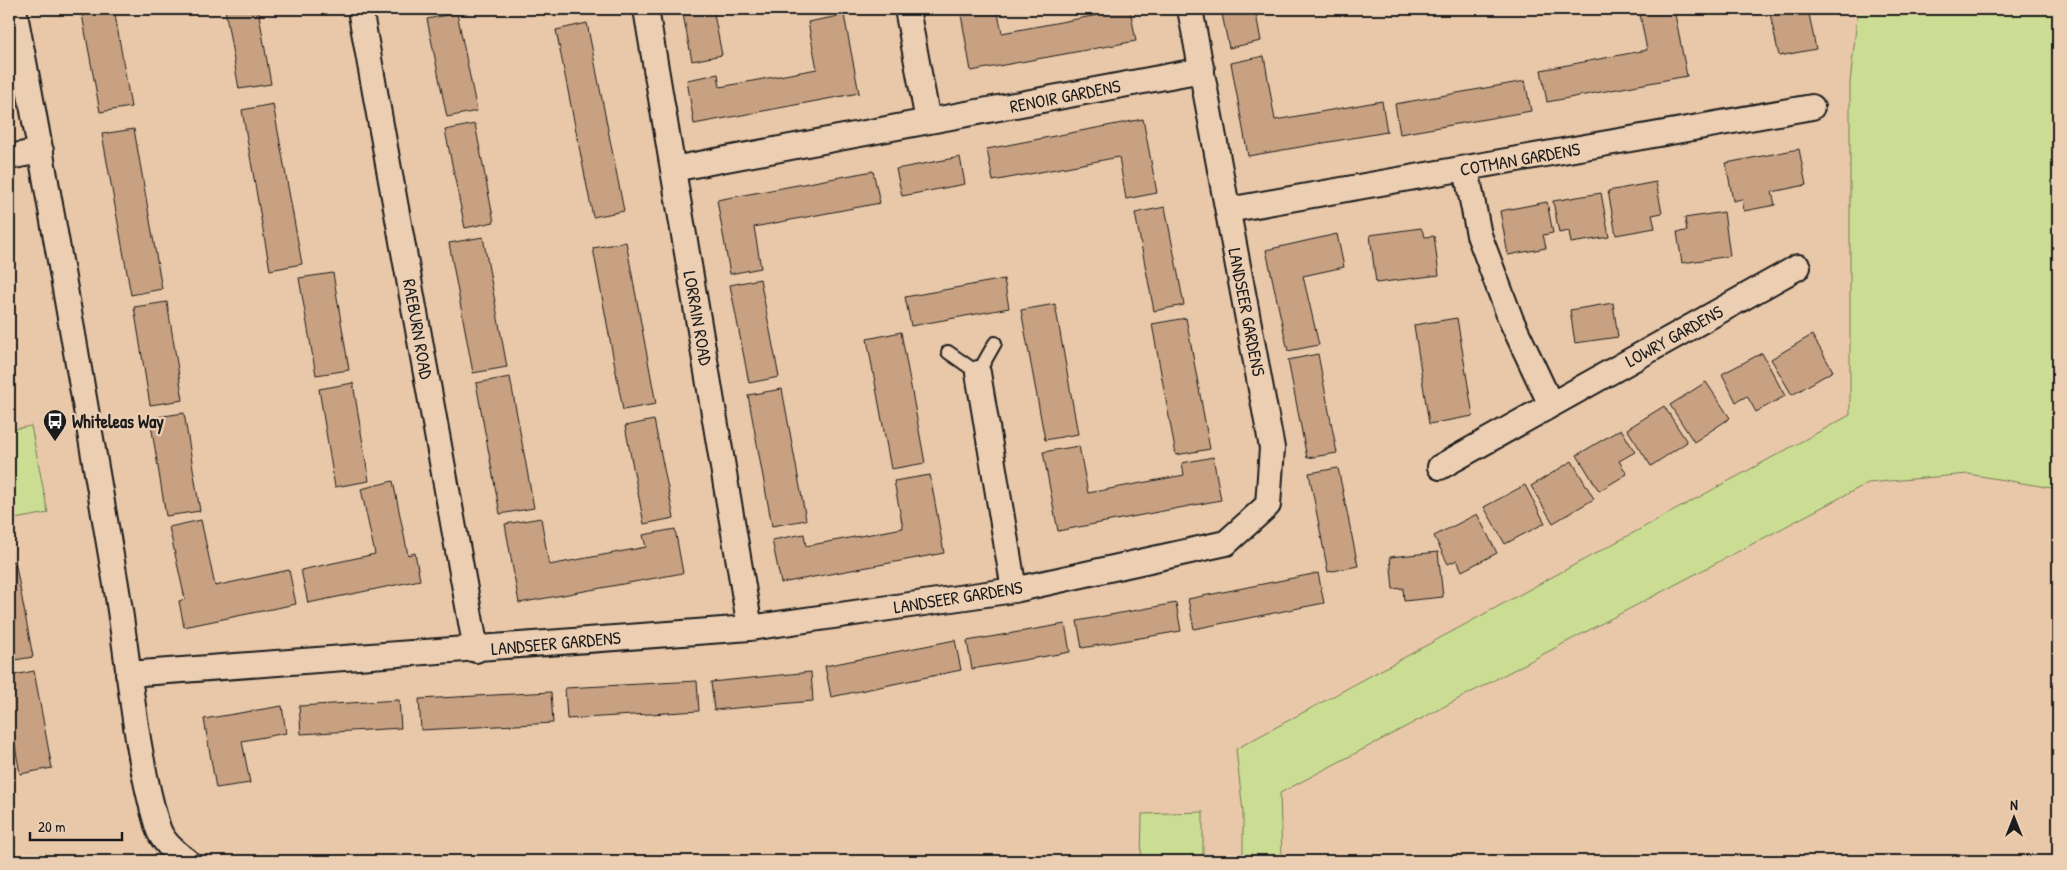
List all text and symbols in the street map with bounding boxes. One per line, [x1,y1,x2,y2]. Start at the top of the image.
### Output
street label: RENOIR GARDENS [1008,73,1122,119]
street label: COTMAN GARDENS [1458,136,1582,182]
street label: LANDSEER GARDENS [1222,246,1272,378]
street label: LORRAIN ROAD [677,269,719,368]
street label: RAEBURN ROAD [397,277,439,382]
street label: LOWRY GARDENS [1621,299,1727,373]
bus stop icon: Whiteleas Way [42,408,68,442]
place label: Whiteleas Way [72,409,164,435]
street label: LANDSEER GARDENS [892,574,1024,620]
street label: LANDSEER GARDENS [490,625,622,661]
north arrow [1990,792,2040,842]
text: N [2010,795,2018,814]
scale bar [30,810,122,842]
text: 20 m [38,816,65,837]

